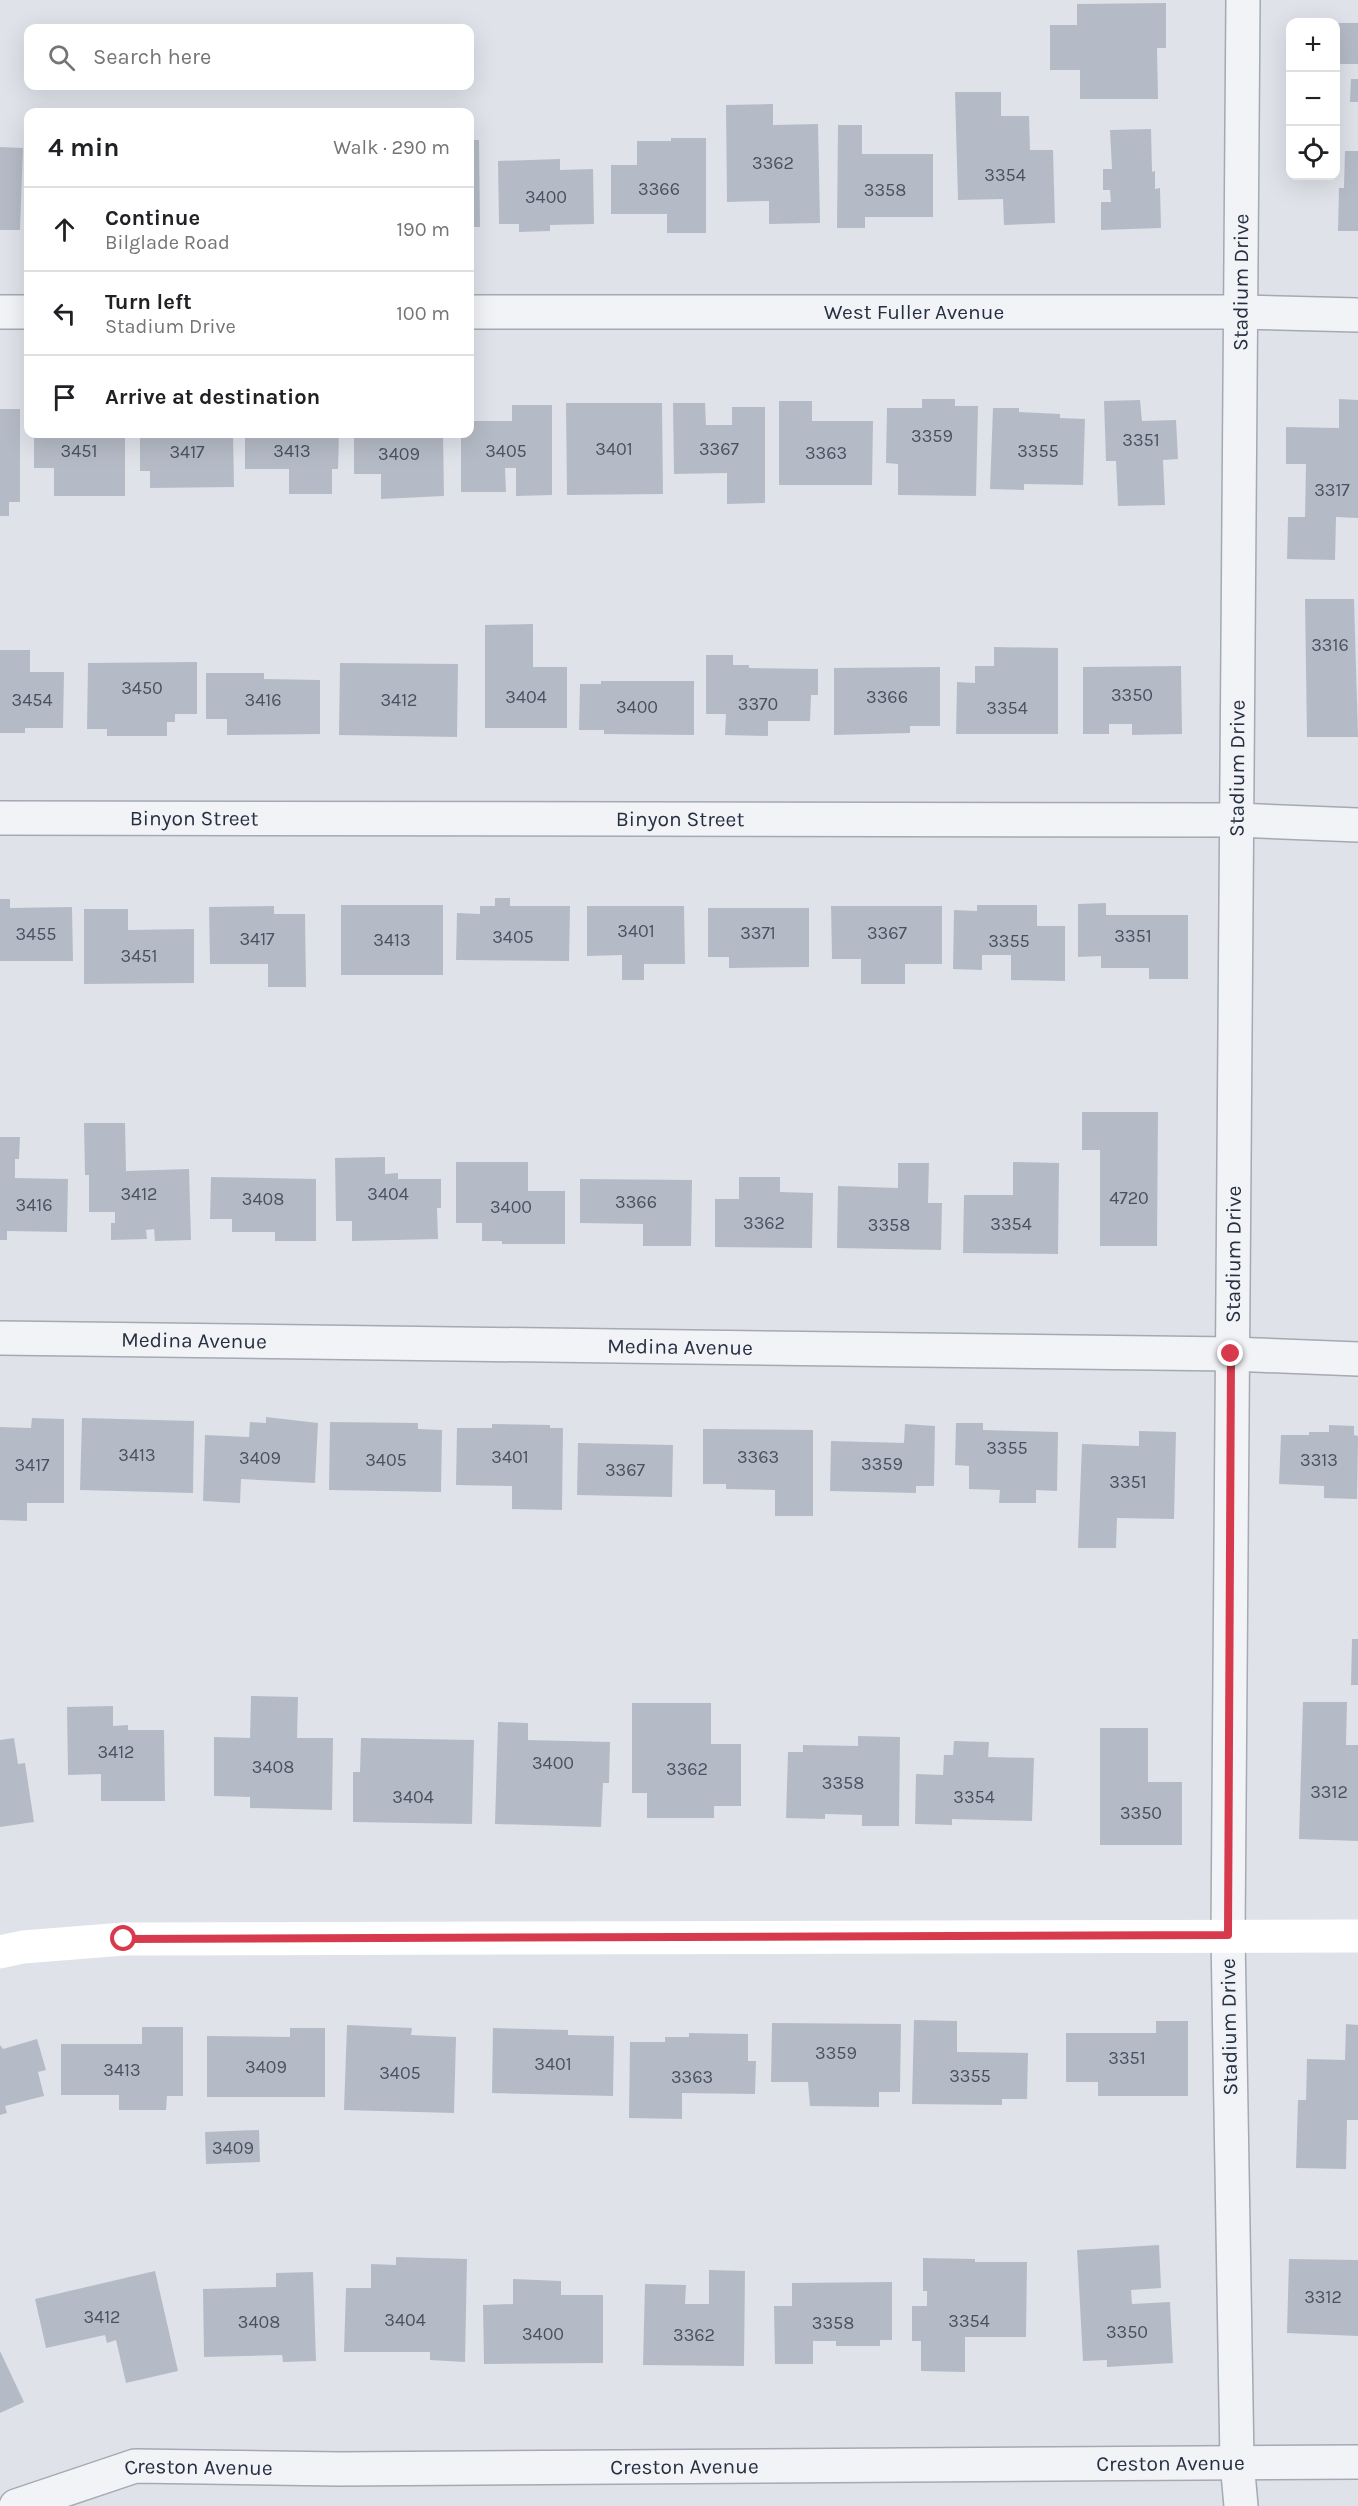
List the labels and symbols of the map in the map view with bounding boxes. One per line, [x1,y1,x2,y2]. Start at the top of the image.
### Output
house number: 3362 [752,152,794,174]
house number: 3354 [984,164,1026,186]
house number: 3366 [638,178,680,200]
house number: 3358 [864,179,906,201]
house number: 3400 [525,186,567,208]
street label: Stadium Drive [1228,214,1253,351]
street label: West Fuller Avenue [824,300,1004,324]
house number: 3359 [911,425,953,447]
house number: 3351 [1122,429,1160,451]
house number: 3401 [595,438,633,460]
house number: 3367 [699,438,740,460]
house number: 3451 [61,440,97,462]
house number: 3413 [273,440,311,462]
house number: 3405 [485,440,527,462]
house number: 3355 [1017,440,1059,462]
house number: 3417 [169,441,205,463]
house number: 3363 [805,442,847,464]
house number: 3409 [378,443,420,465]
house number: 3317 [1314,479,1350,501]
house number: 3316 [1311,634,1349,656]
house number: 3450 [121,677,163,699]
house number: 3350 [1111,684,1153,706]
house number: 3404 [505,686,547,708]
house number: 3366 [866,686,908,708]
house number: 3454 [12,689,52,711]
house number: 3416 [245,689,281,711]
house number: 3412 [380,689,418,711]
house number: 3370 [738,693,778,715]
house number: 3400 [616,696,658,718]
house number: 3354 [986,697,1028,719]
street label: Stadium Drive [1225,700,1250,837]
street label: Binyon Street [130,806,258,830]
street label: Binyon Street [616,807,744,831]
house number: 3401 [617,920,655,942]
house number: 3371 [740,922,776,944]
house number: 3367 [867,922,908,944]
house number: 3455 [15,923,57,945]
house number: 3351 [1114,925,1152,947]
house number: 3405 [492,926,534,948]
house number: 3417 [239,928,275,950]
house number: 3413 [373,929,411,951]
house number: 3355 [988,930,1030,952]
house number: 3451 [121,945,157,967]
house number: 3412 [120,1183,158,1205]
house number: 3404 [367,1183,409,1205]
street label: Stadium Drive [1221,1186,1246,1323]
house number: 4720 [1109,1187,1149,1209]
house number: 3408 [242,1188,284,1210]
house number: 3366 [615,1191,657,1213]
house number: 3416 [16,1194,52,1216]
house number: 3400 [490,1196,532,1218]
house number: 3362 [743,1212,785,1234]
house number: 3354 [990,1213,1032,1235]
house number: 3358 [868,1214,910,1236]
street label: Medina Avenue [121,1328,267,1353]
street label: Medina Avenue [607,1334,753,1360]
route end [1217,1340,1243,1366]
house number: 3355 [986,1437,1028,1459]
house number: 3413 [118,1444,156,1466]
house number: 3401 [491,1446,529,1468]
house number: 3363 [737,1446,779,1468]
house number: 3409 [239,1447,281,1469]
house number: 3405 [365,1449,407,1471]
house number: 3313 [1300,1449,1338,1471]
house number: 3359 [861,1453,903,1475]
house number: 3417 [14,1454,50,1476]
house number: 3367 [605,1459,646,1481]
house number: 3351 [1109,1471,1147,1493]
house number: 3412 [97,1741,135,1763]
house number: 3400 [532,1752,574,1774]
house number: 3408 [252,1756,294,1778]
house number: 3362 [666,1758,708,1780]
house number: 3358 [822,1772,864,1794]
house number: 3312 [1310,1781,1348,1803]
house number: 3404 [392,1786,434,1808]
house number: 3354 [953,1786,995,1808]
house number: 3350 [1120,1802,1162,1824]
route start [110,1925,136,1951]
street label: Stadium Drive [1216,1958,1242,2096]
house number: 3359 [815,2042,857,2064]
house number: 3351 [1108,2047,1146,2069]
house number: 3401 [534,2053,572,2075]
house number: 3409 [245,2056,287,2078]
house number: 3413 [103,2059,141,2081]
house number: 3405 [379,2062,421,2084]
house number: 3355 [949,2065,991,2087]
house number: 3363 [671,2066,713,2088]
house number: 3409 [212,2137,254,2159]
house number: 3312 [1304,2286,1342,2308]
house number: 3412 [83,2306,121,2328]
house number: 3404 [384,2309,426,2331]
house number: 3354 [948,2310,990,2332]
house number: 3408 [238,2311,280,2333]
house number: 3358 [812,2312,854,2334]
house number: 3350 [1106,2321,1148,2343]
house number: 3400 [522,2323,564,2345]
house number: 3362 [673,2324,715,2346]
street label: Creston Avenue [1096,2451,1245,2476]
street label: Creston Avenue [121,2454,273,2481]
street label: Creston Avenue [610,2454,759,2479]

